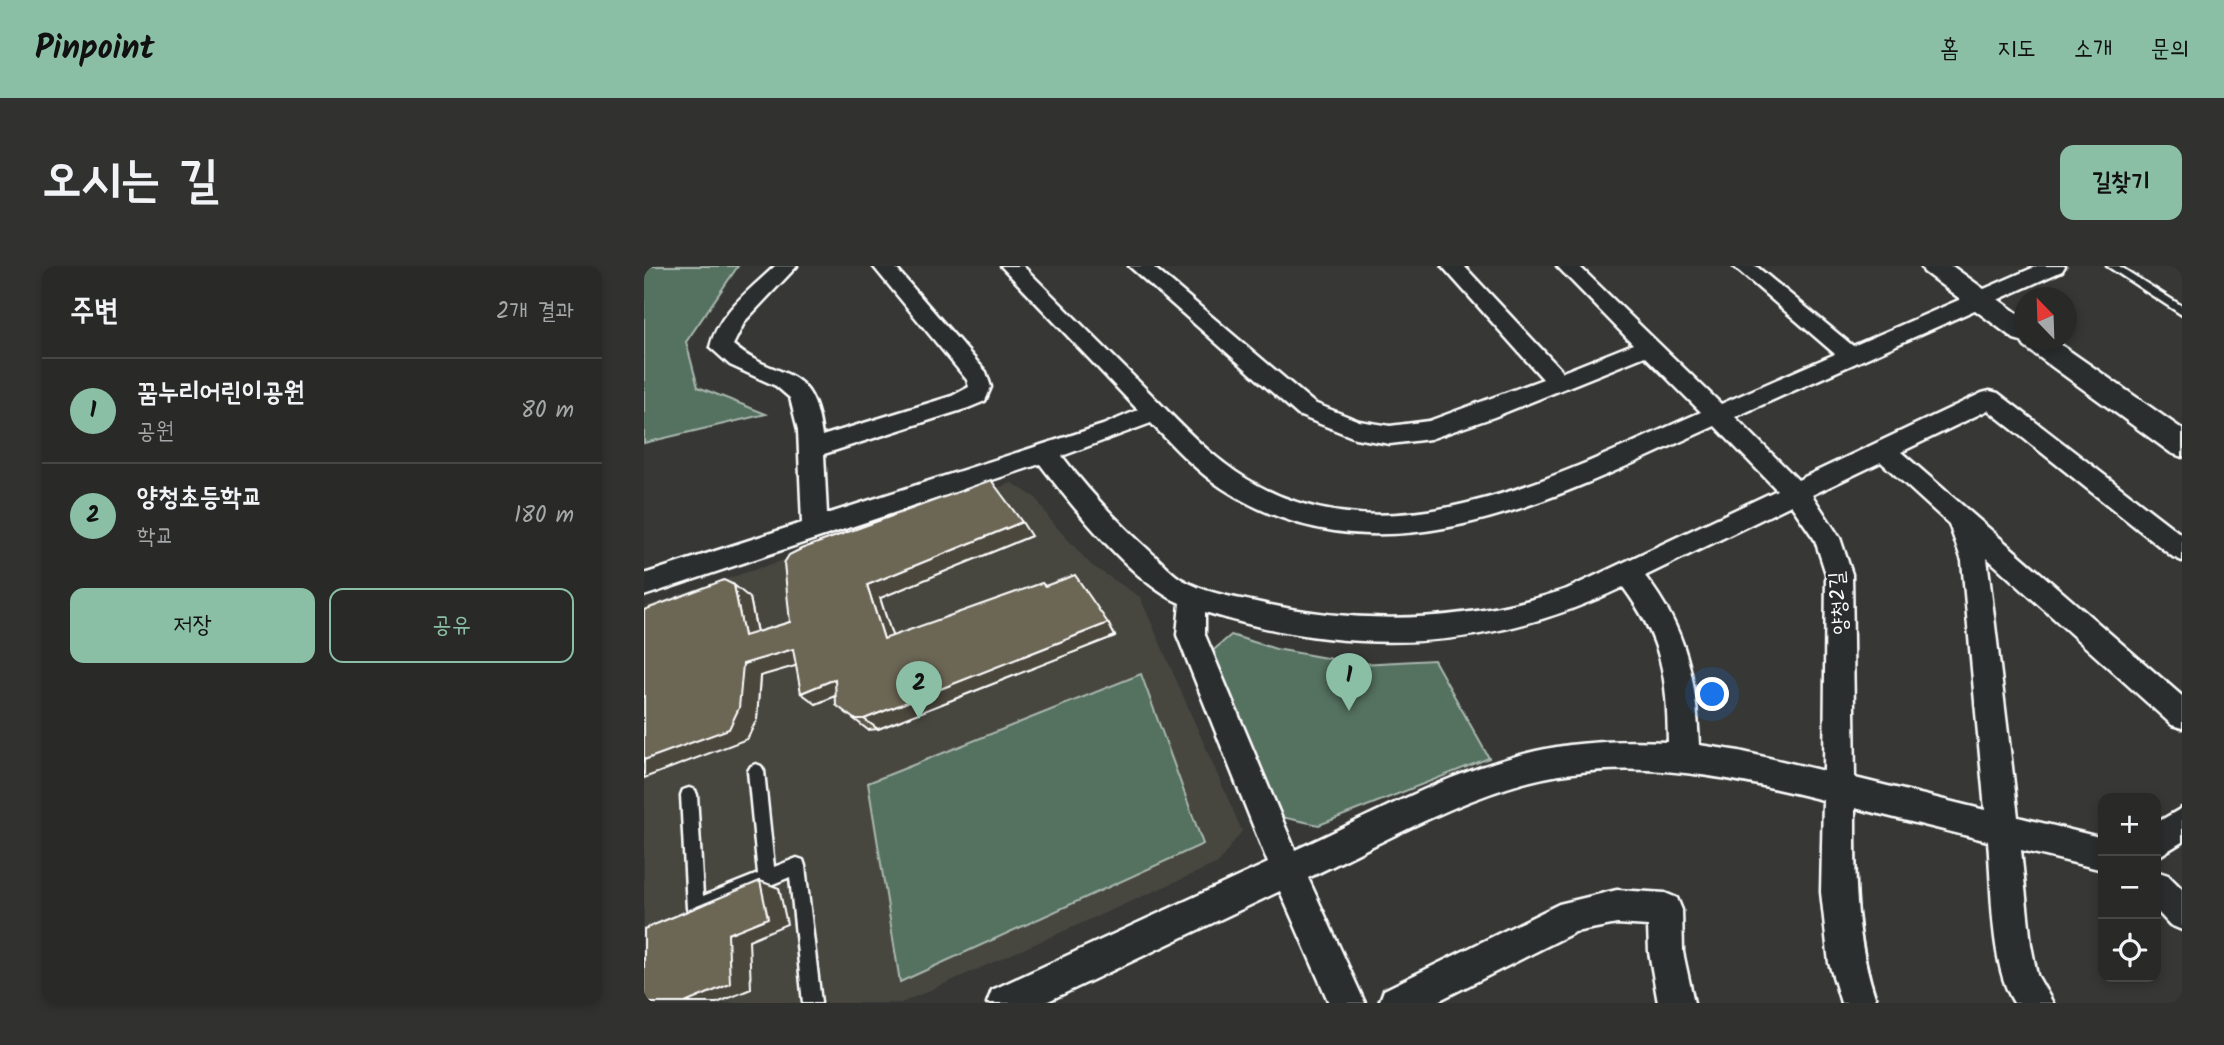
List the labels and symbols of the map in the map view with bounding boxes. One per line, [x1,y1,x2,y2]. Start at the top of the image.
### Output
north arrow [2014,287,2077,350]
street label: 양청2길 [1821,570,1858,635]
pin: 1 [1326,653,1372,711]
pin: 2 [896,661,942,719]
your location [1695,677,1729,711]

